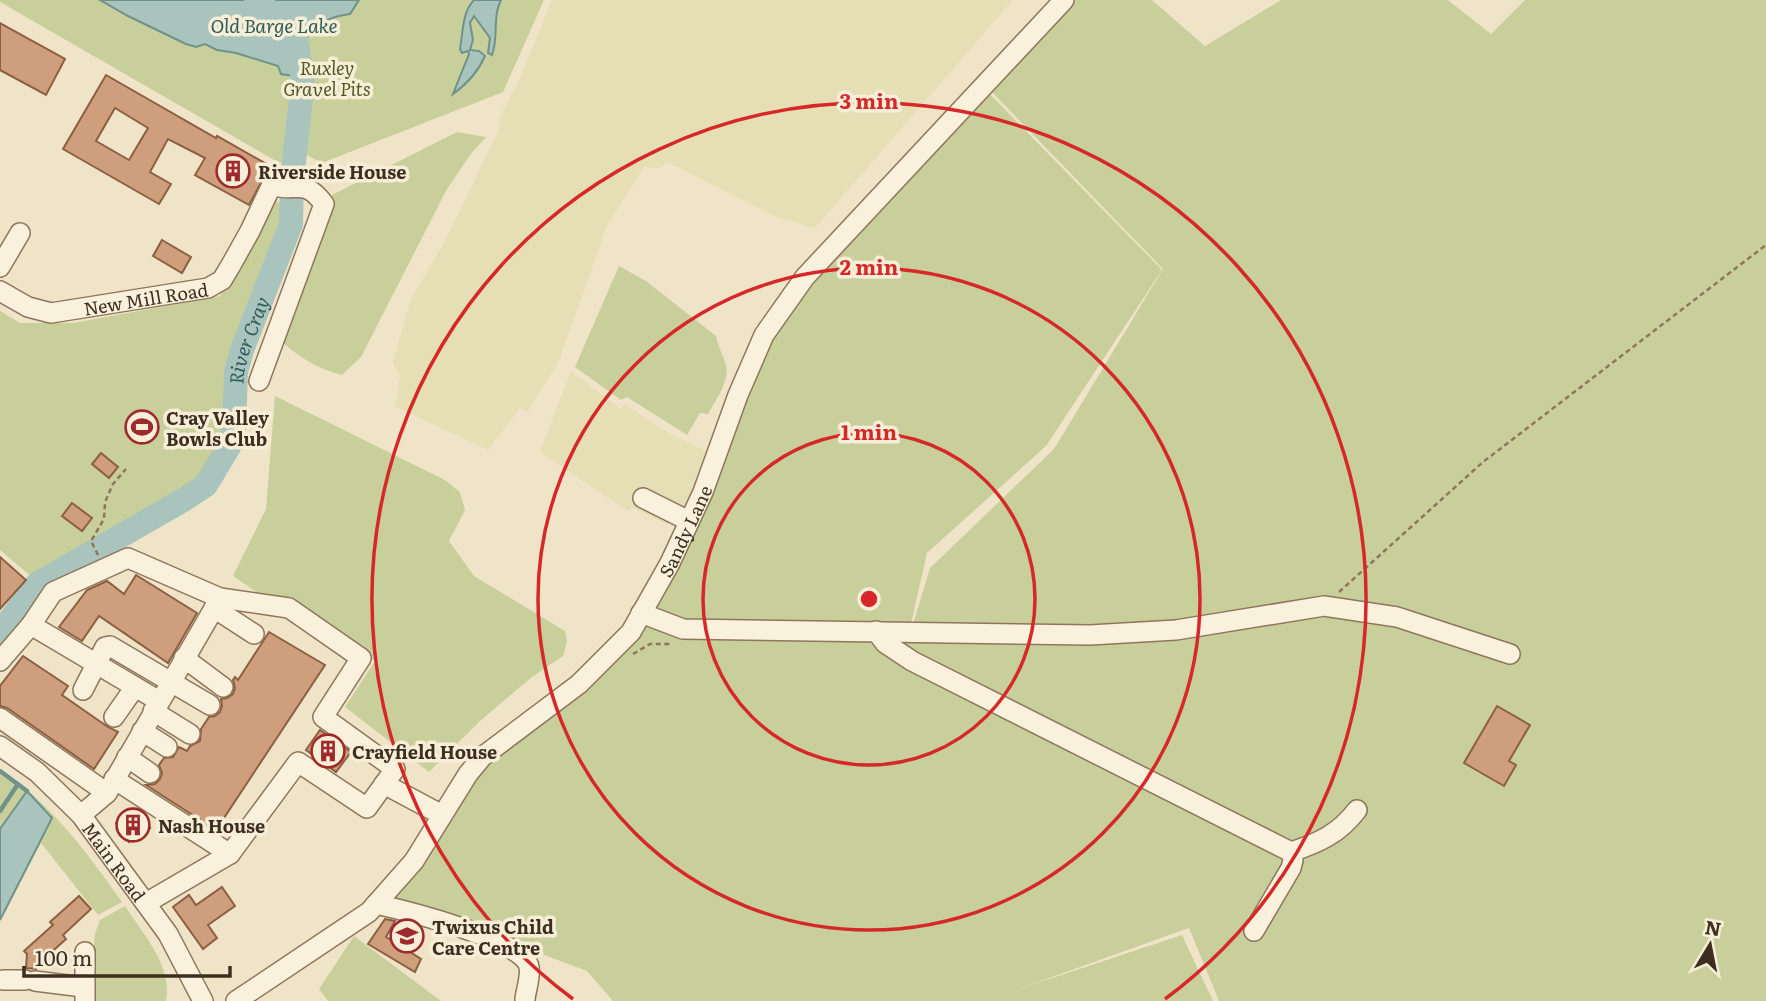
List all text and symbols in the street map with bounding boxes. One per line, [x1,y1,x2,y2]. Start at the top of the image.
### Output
water label: Old Barge Lake [210,11,338,39]
park label: Ruxley Gravel Pits [283,54,371,102]
text: 3 min [839,84,899,115]
building icon: Riverside House [214,152,252,190]
place label: Riverside House [258,158,406,185]
text: 2 min [840,250,899,281]
street label: New Mill Road [82,275,210,321]
water label: River Cray [222,292,276,385]
place label: Cray Valley Bowls Club [166,404,269,452]
sports icon: Cray Valley Bowls Club [123,408,161,446]
text: 1 min [841,415,897,446]
street label: Sandy Lane [651,481,718,582]
centre of rings [857,587,881,611]
building icon: Crayfield House [309,732,347,770]
place label: Crayfield House [352,738,497,765]
building icon: Nash House [114,806,152,844]
place label: Nash House [158,812,265,839]
street label: Main Road [77,816,153,907]
north arrow [1675,910,1745,980]
text: N [1703,912,1723,942]
place label: Twixus Child Care Centre [432,913,554,961]
school or university icon: Twixus Child Care Centre [388,917,426,955]
scale bar [24,934,231,978]
text: 100 m [35,941,92,972]

